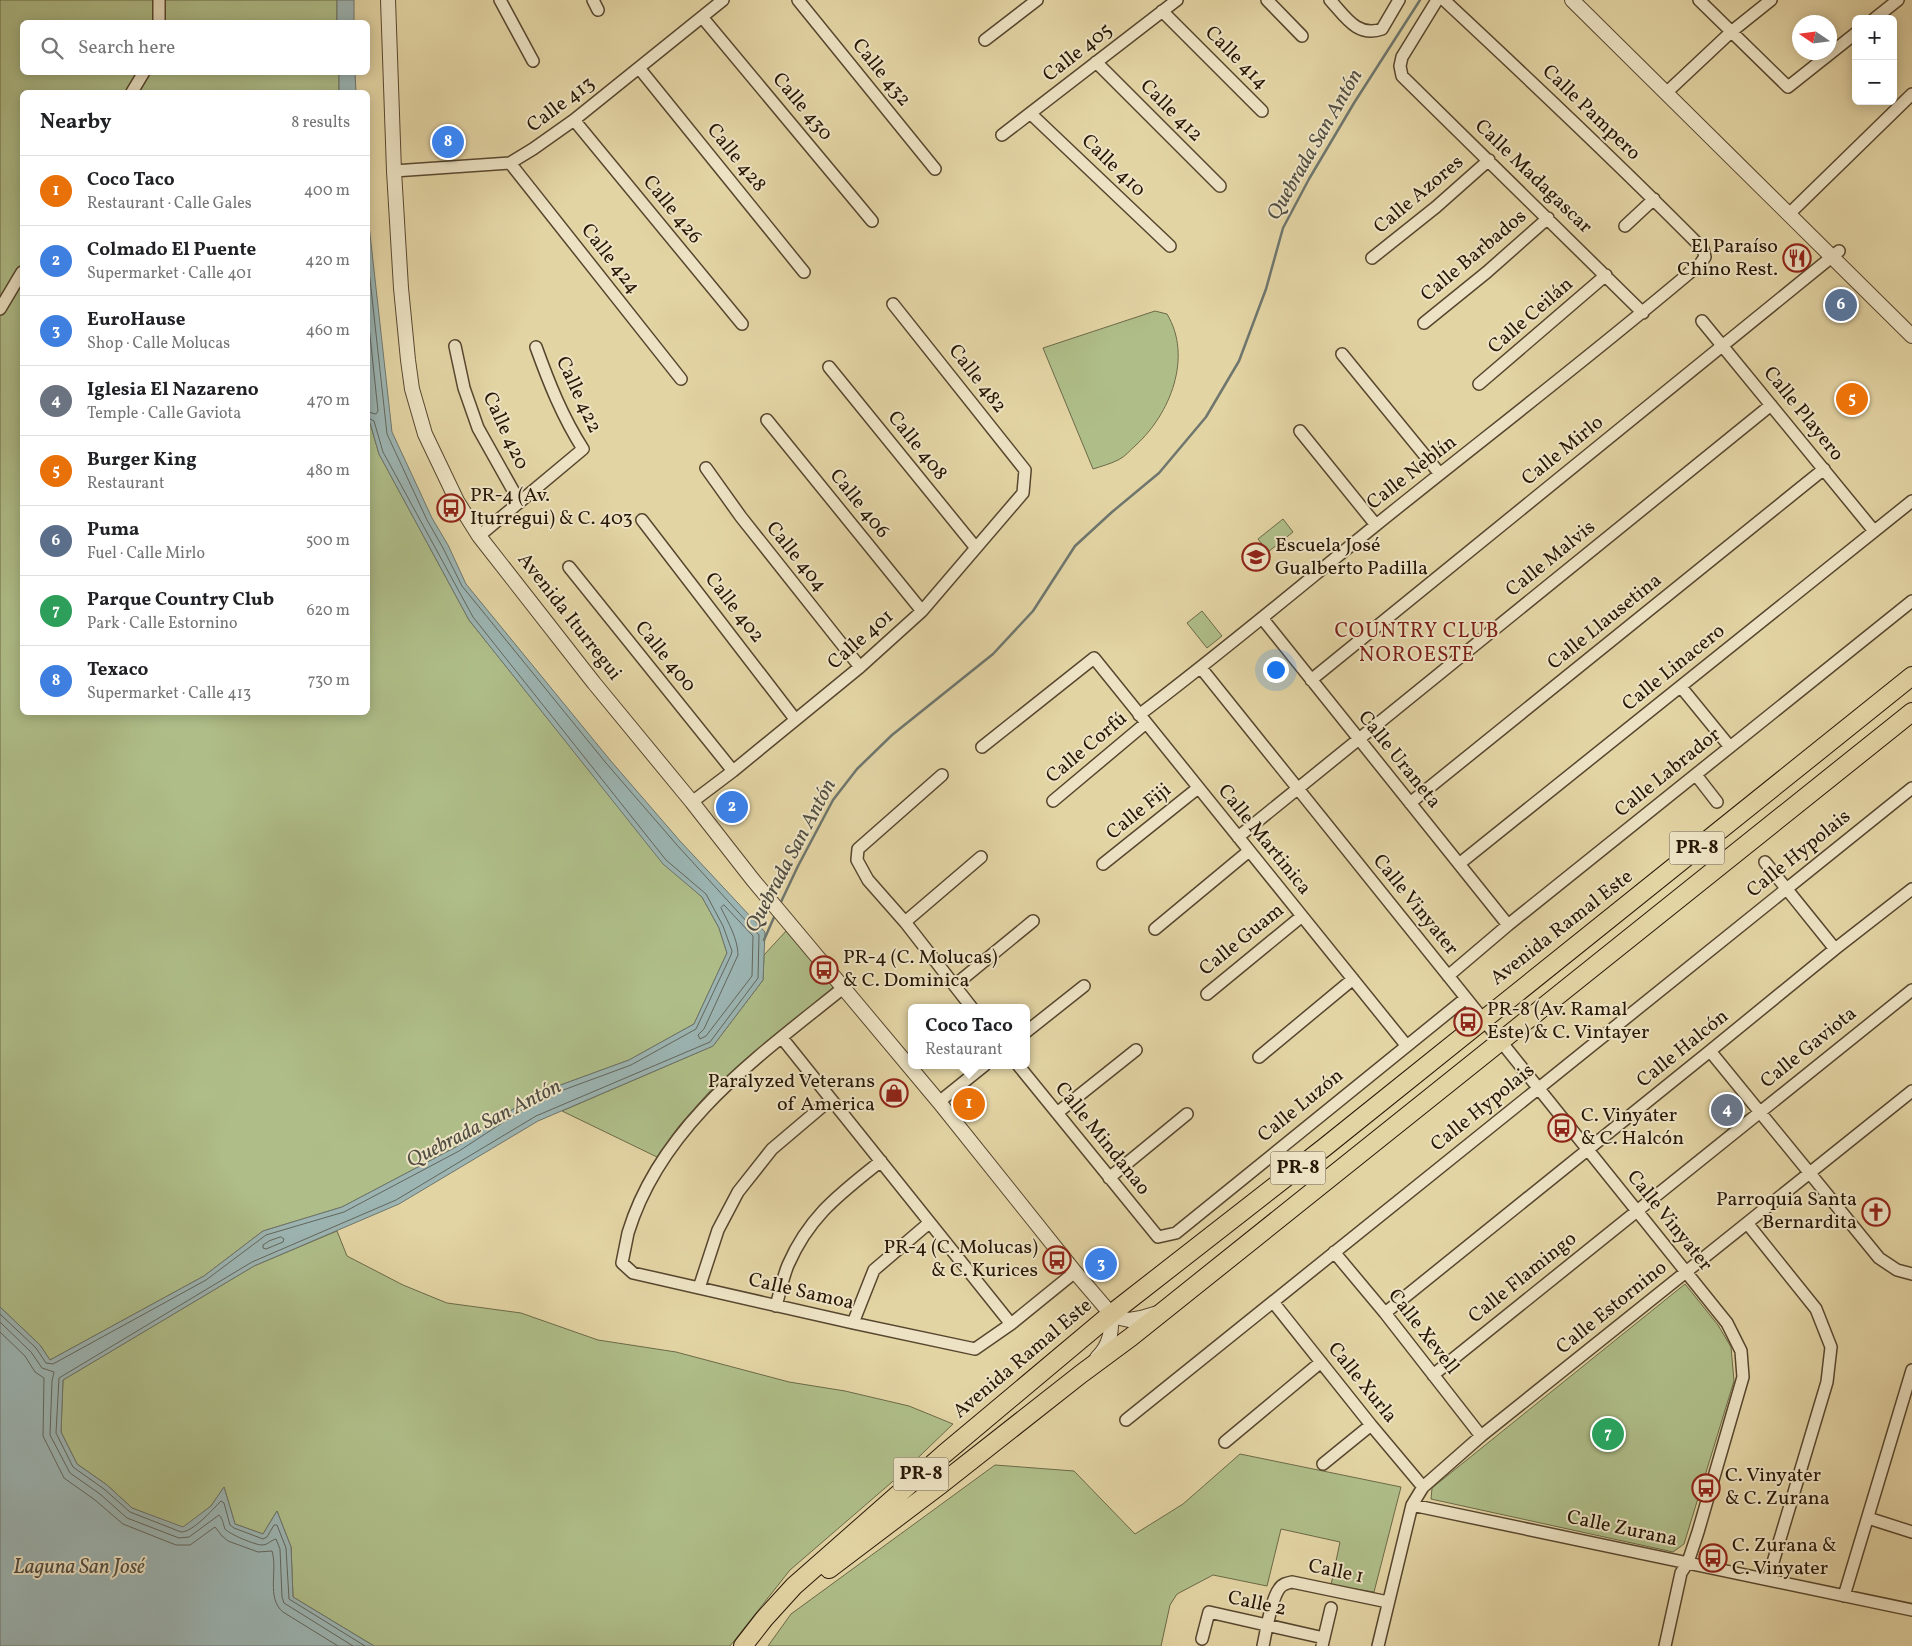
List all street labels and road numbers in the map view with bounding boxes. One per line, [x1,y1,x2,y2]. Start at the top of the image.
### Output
street label: Calle 405 [1037,17,1119,89]
street label: Calle 414 [1198,20,1274,96]
street label: Calle 432 [845,33,917,113]
street label: Calle Pampero [1535,59,1647,167]
street label: Calle 430 [765,67,839,147]
street label: Calle 413 [521,70,601,140]
street label: Calle 412 [1133,73,1209,149]
street label: Calle Madagascar [1468,113,1598,241]
street label: Calle 428 [700,118,772,198]
street label: Calle 410 [1074,128,1152,204]
street label: Calle Azores [1368,149,1470,241]
street label: Calle 426 [636,170,708,250]
street label: Calle Barbados [1415,203,1533,309]
street label: Calle 424 [574,218,646,300]
street label: Calle Ceilán [1482,271,1580,361]
street label: Calle 482 [941,339,1013,419]
street label: Calle 422 [548,352,608,438]
street label: Calle Playero [1756,361,1850,467]
street label: Calle 420 [475,387,535,475]
street label: Calle 408 [880,405,954,487]
street label: Calle Mirlo [1516,409,1610,493]
street label: Calle Neblín [1361,429,1463,517]
street label: Calle 406 [822,463,896,545]
street label: Calle Malvis [1500,514,1602,604]
street label: Calle 404 [759,516,833,598]
street label: Avenida Iturregui [510,547,628,687]
street label: Calle 402 [697,567,771,649]
street label: Calle Llausetina [1542,567,1668,677]
street label: Calle 401 [822,603,900,677]
street label: Calle 400 [628,615,702,699]
street label: Calle Linacero [1617,618,1731,718]
street label: Calle Uraneta [1351,705,1447,815]
street label: Calle Corfú [1040,706,1134,790]
street label: Calle Labrador [1609,721,1727,825]
street label: Calle Fiji [1100,777,1178,847]
street label: Calle Martinica [1211,779,1317,901]
street label: Calle Hypolais [1741,803,1857,905]
road number: PR-8 [1670,831,1724,864]
street label: Calle Vinyater [1365,848,1465,962]
street label: Avenida Ramal Este [1485,863,1639,993]
street label: Calle Guam [1194,897,1290,983]
street label: Calle Gaviota [1755,1000,1863,1096]
street label: Calle Halcón [1631,1003,1735,1095]
street label: Calle Hypolais [1425,1057,1541,1159]
street label: Calle Luzón [1252,1063,1350,1149]
street label: Calle Mindanao [1047,1076,1157,1202]
road number: PR-8 [1270,1152,1326,1184]
street label: Calle Vinyater [1619,1164,1719,1278]
street label: Calle Flamingo [1463,1226,1583,1330]
street label: Calle Estornino [1551,1255,1673,1361]
street label: Calle Samoa [745,1266,857,1318]
street label: Calle Xevell [1381,1283,1465,1381]
street label: Avenida Ramal Este [947,1292,1099,1426]
street label: Calle Xurla [1321,1336,1403,1430]
road number: PR-8 [894,1458,948,1490]
street label: Calle Zurana [1564,1504,1680,1554]
street label: Calle 1 [1306,1552,1366,1592]
street label: Calle 2 [1225,1584,1289,1624]

